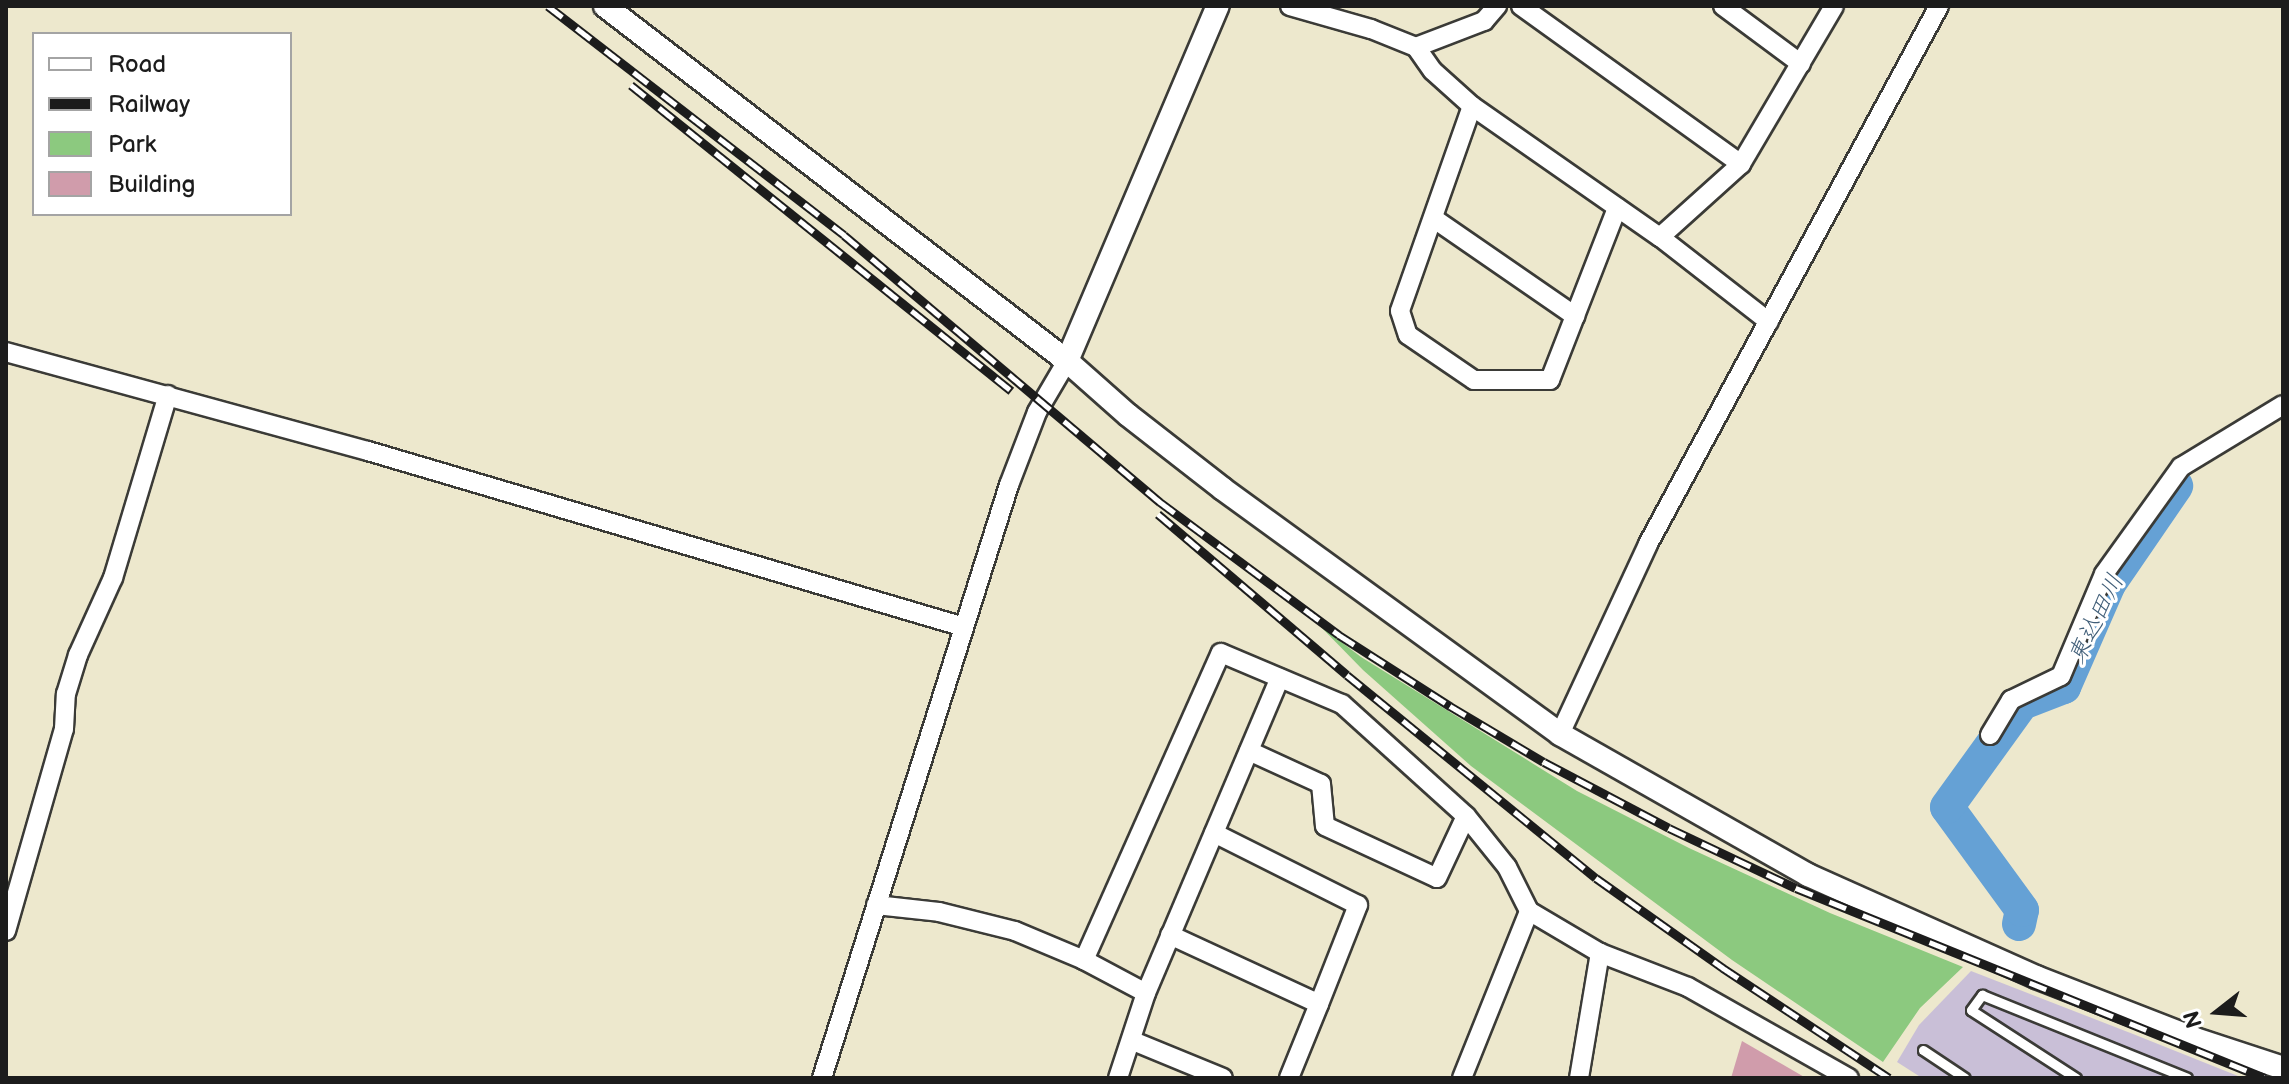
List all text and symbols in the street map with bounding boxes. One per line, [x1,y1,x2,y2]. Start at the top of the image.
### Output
legend [32,32,292,216]
text: Road [108,50,166,79]
text: Railway [108,90,190,119]
text: Park [108,130,156,159]
text: Building [108,170,195,199]
water label: 東込田川 [2062,570,2130,668]
north arrow [2177,972,2257,1052]
text: N [2178,1007,2209,1031]

